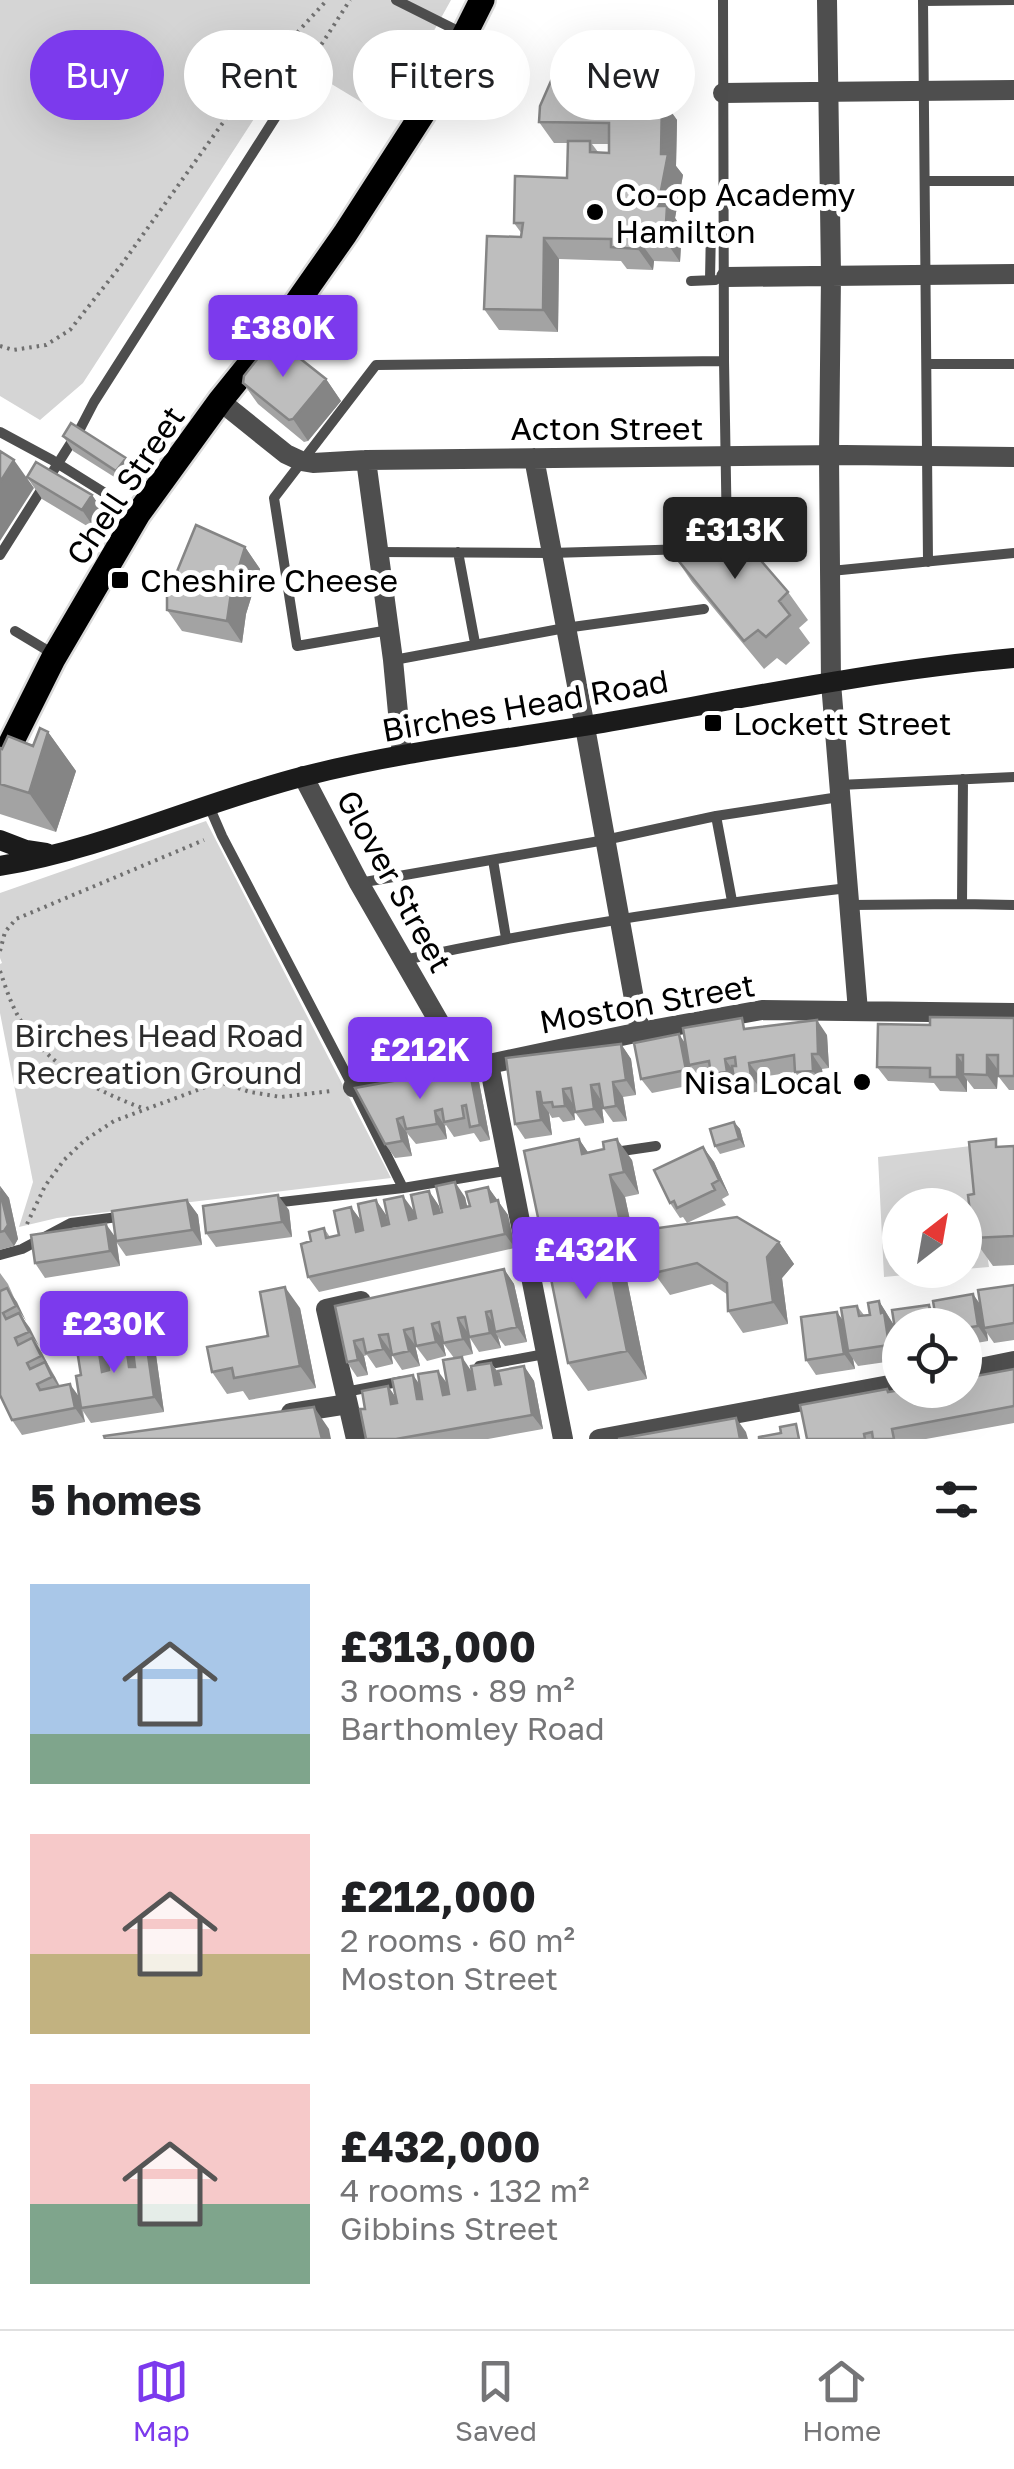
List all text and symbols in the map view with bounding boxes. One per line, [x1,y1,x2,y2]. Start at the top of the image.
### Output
chip: Buy [30,30,164,120]
chip: Rent [184,30,333,120]
chip: Filters [353,30,530,120]
chip: New [550,30,695,120]
place label: Co-op Academy Hamilton [615,175,856,250]
marker: Co-op Academy Hamilton [584,201,606,223]
pin: £380K [213,295,353,380]
text: £380K [230,308,336,346]
street label: Chell Street [58,398,192,572]
street label: Acton Street [511,409,703,447]
pin: £313K [665,497,805,582]
text: £313K [685,510,785,548]
place label: Cheshire Cheese [140,561,398,599]
marker: Cheshire Cheese [109,569,131,591]
street label: Birches Head Road [379,661,671,749]
place label: Lockett Street [733,704,952,742]
marker: Lockett Street [702,712,724,734]
street label: Glover Street [329,783,461,979]
street label: Moston Street [536,965,758,1041]
park label: Birches Head Road Recreation Ground [14,1016,304,1091]
pin: £212K [350,1017,490,1102]
text: £212K [370,1030,470,1068]
place label: Nisa Local [683,1063,842,1101]
marker: Nisa Local [851,1071,873,1093]
north arrow [882,1188,982,1288]
map controls [882,1188,982,1408]
pin: £432K [516,1217,656,1302]
text: £432K [534,1230,638,1268]
pin: £230K [44,1291,184,1376]
text: £230K [62,1304,166,1342]
button: locate [882,1308,982,1408]
icon: filters [929,1472,984,1527]
text: 5 homes [30,1474,202,1524]
text: £313,000 [340,1621,536,1671]
icon: home [110,1624,230,1744]
text: 3 rooms · 89 m² [340,1671,575,1709]
text: Barthomley Road [340,1709,605,1747]
text: £212,000 [340,1871,536,1921]
icon: home [110,1874,230,1994]
text: 2 rooms · 60 m² [340,1921,575,1959]
text: Moston Street [340,1959,558,1997]
text: £432,000 [340,2121,541,2171]
icon: home [110,2124,230,2244]
text: 4 rooms · 132 m² [340,2171,590,2209]
text: Gibbins Street [340,2209,558,2247]
tab: Map [133,2354,190,2447]
tab: Saved [455,2354,537,2447]
tab: Home [802,2354,881,2447]

